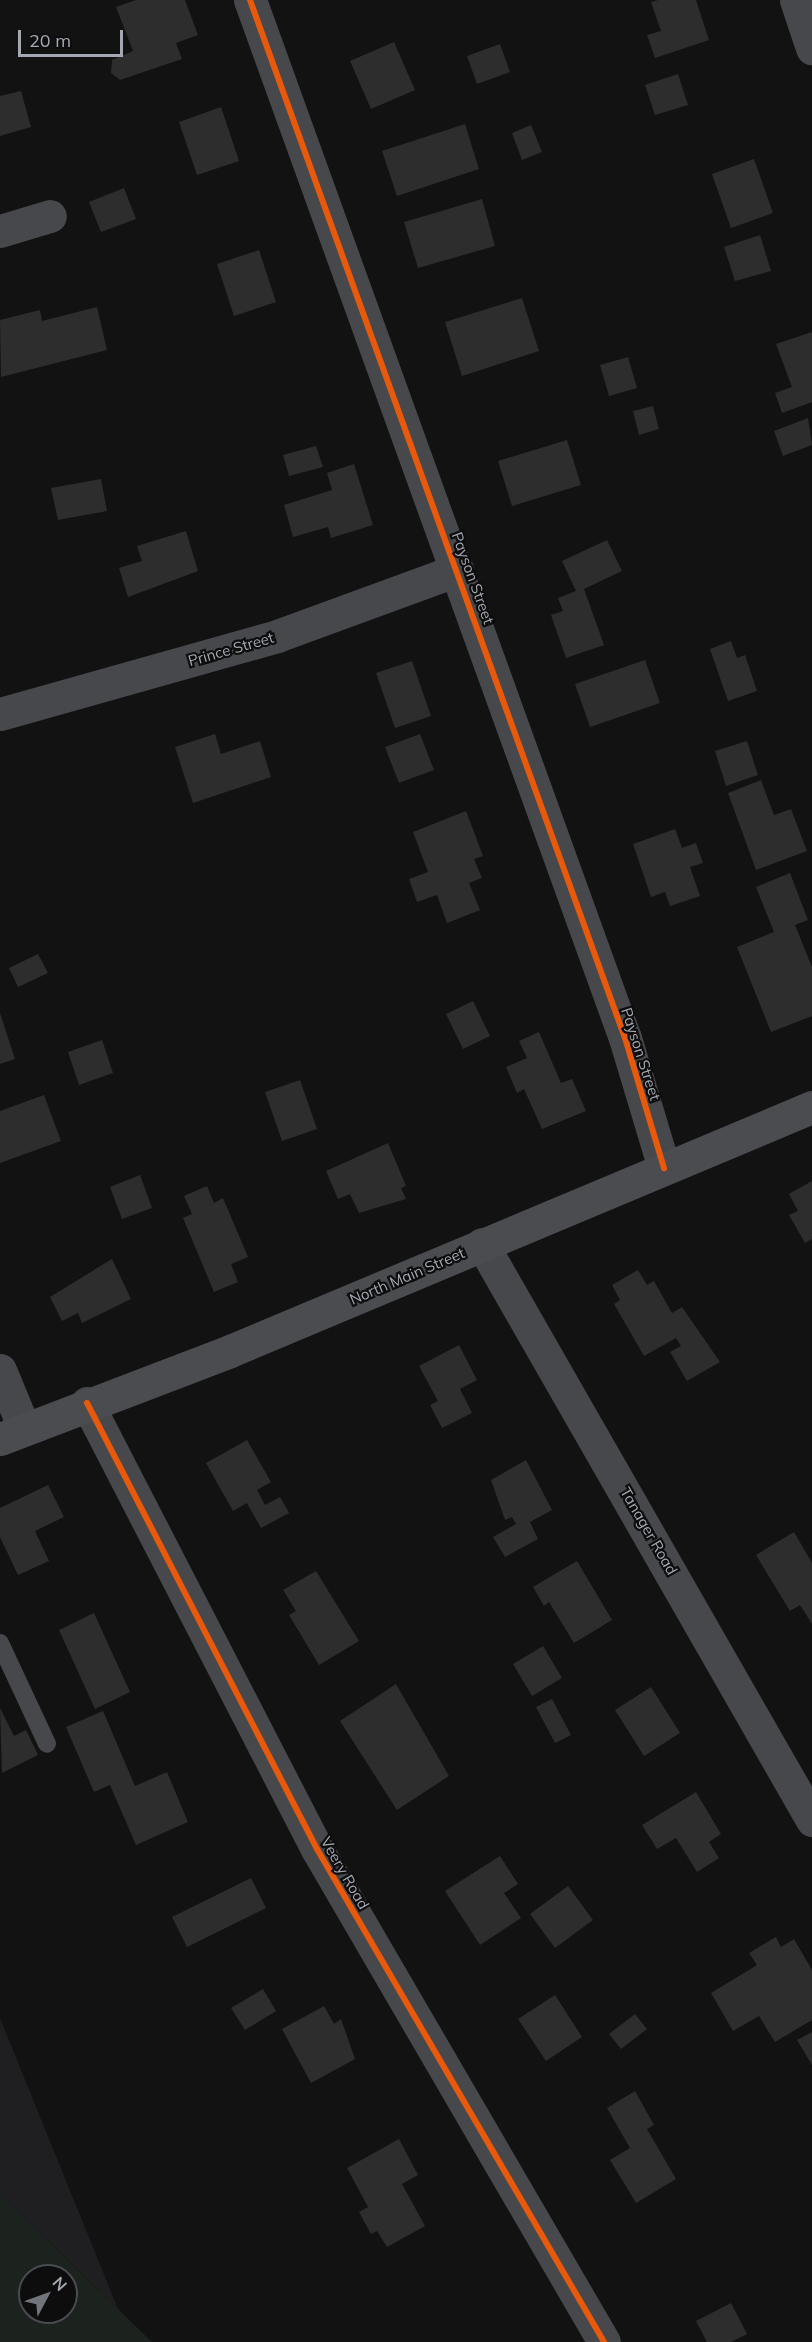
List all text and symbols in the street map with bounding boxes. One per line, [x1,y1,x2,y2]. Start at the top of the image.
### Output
scale bar [21,18,126,56]
text: 20 m [29,29,71,52]
street label: Payson Street [448,530,498,626]
street label: Prince Street [186,628,276,670]
street label: Payson Street [618,1005,664,1103]
street label: North Main Street [347,1244,467,1308]
street label: Tanager Road [617,1484,681,1578]
street label: Veery Road [317,1834,373,1912]
north arrow [18,2264,78,2324]
text: N [49,2272,72,2295]

